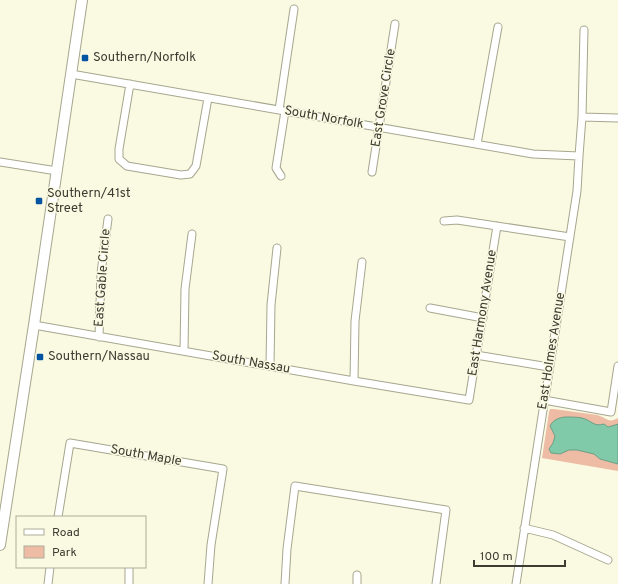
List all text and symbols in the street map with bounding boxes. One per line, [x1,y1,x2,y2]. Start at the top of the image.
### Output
street label: East Grove Circle [368,48,400,148]
place label: Southern/Norfolk [93,50,196,66]
marker: Southern/Norfolk [80,53,90,63]
street label: South Norfolk [283,103,365,133]
place label: Southern/41st Street [47,186,131,217]
marker: Southern/41st Street [34,196,44,206]
street label: East Gable Circle [92,228,114,328]
street label: East Harmony Avenue [465,249,501,377]
street label: East Holmes Avenue [535,291,569,411]
street label: South Nassau [211,348,291,378]
place label: Southern/Nassau [48,349,150,365]
marker: Southern/Nassau [35,352,45,362]
street label: South Maple [109,442,183,470]
legend [16,516,146,568]
text: Road [52,525,80,541]
scale bar [474,542,565,568]
text: Park [52,545,77,561]
text: 100 m [480,549,513,565]

